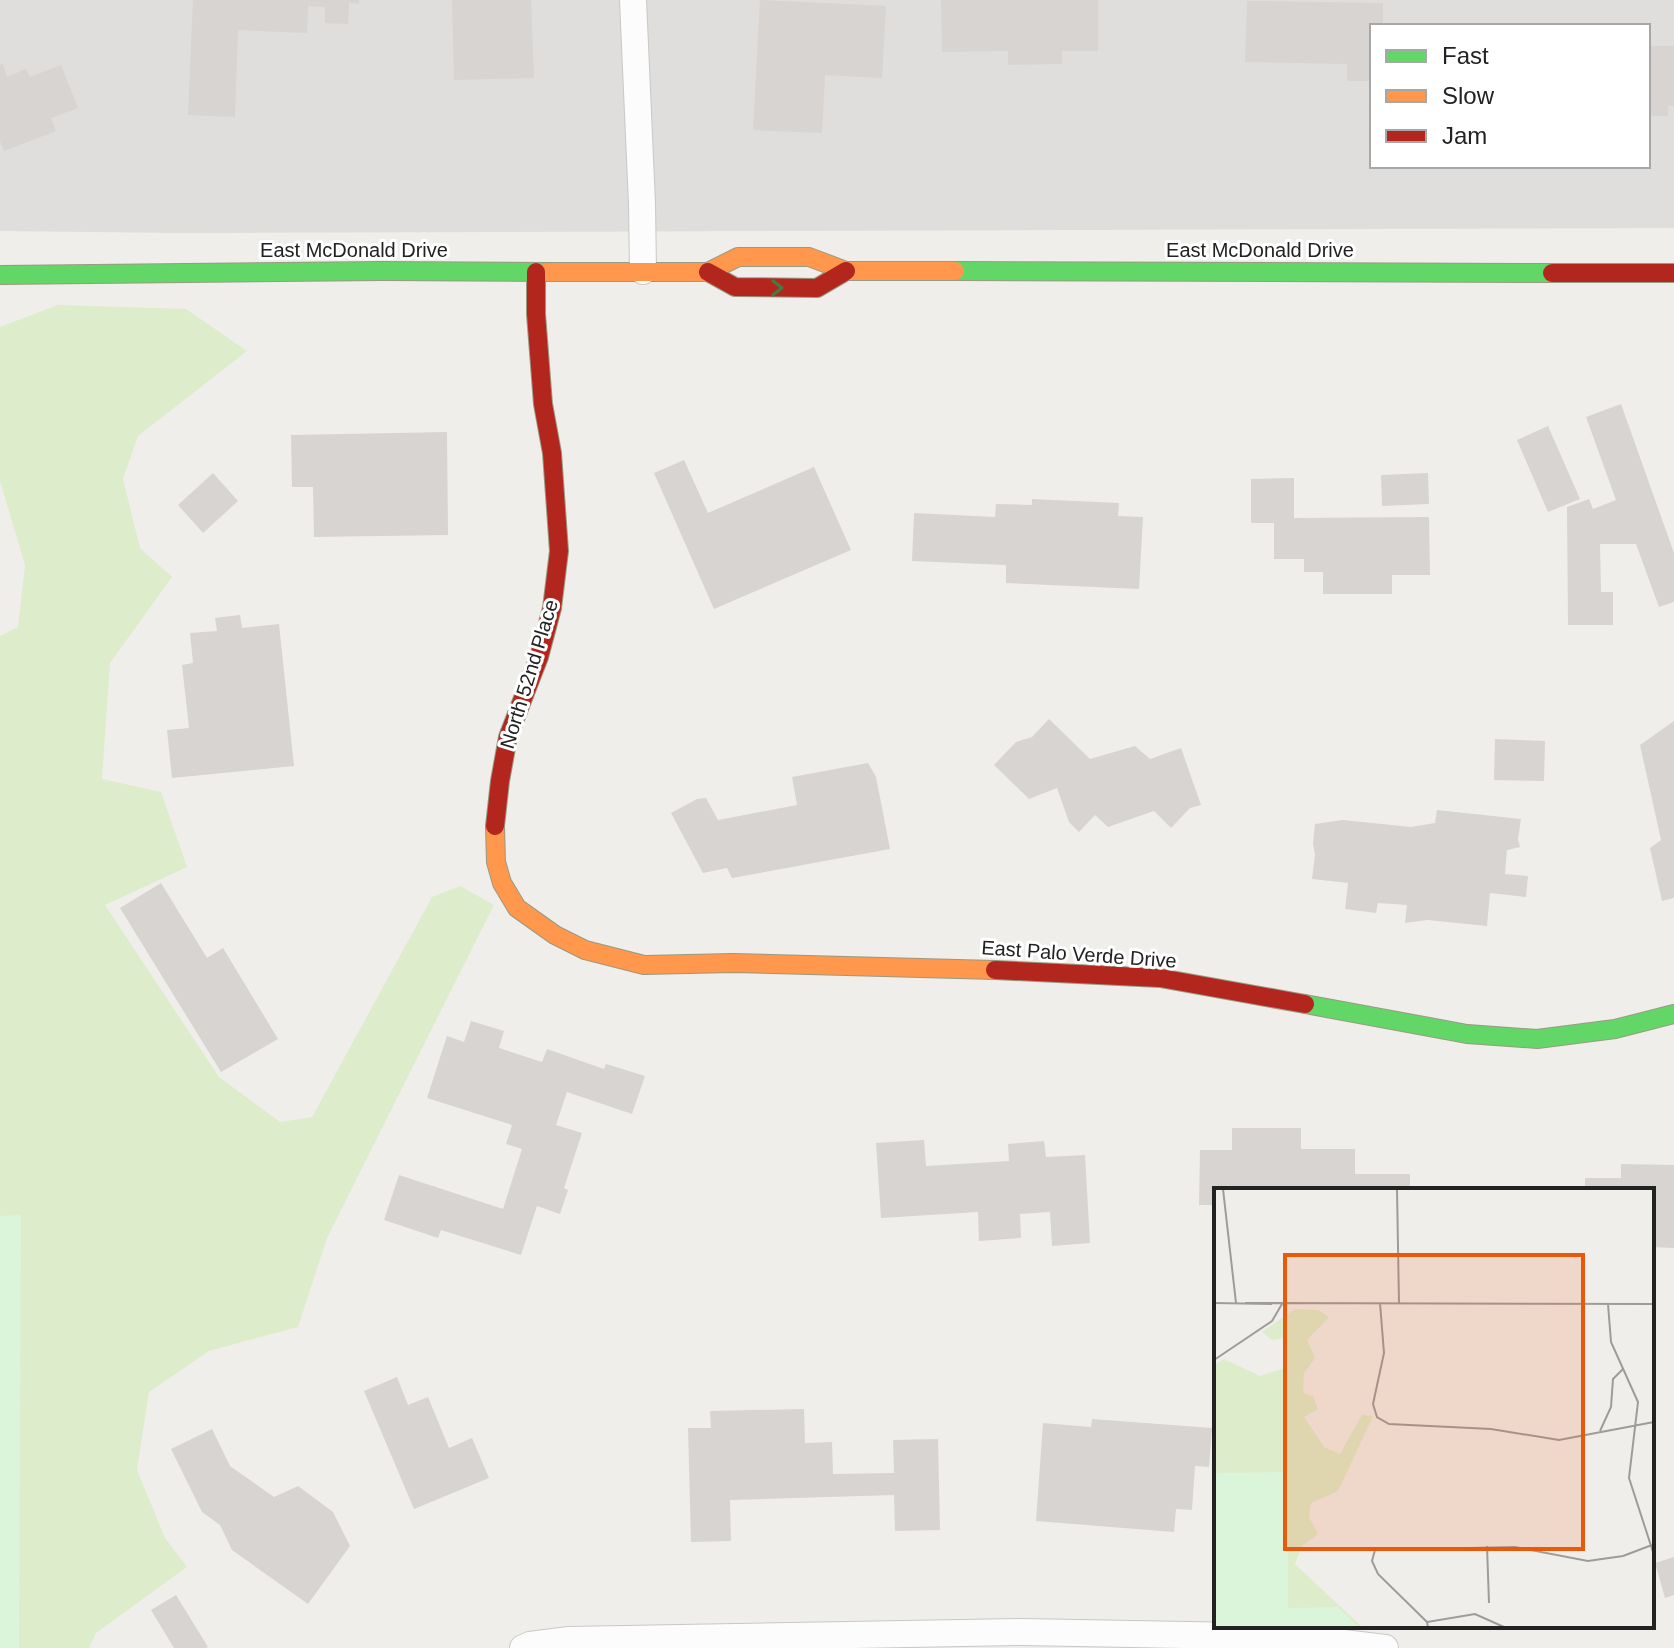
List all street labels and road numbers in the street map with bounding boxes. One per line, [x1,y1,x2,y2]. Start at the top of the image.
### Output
street label: East McDonald Drive [260,239,448,261]
street label: East McDonald Drive [1166,239,1354,261]
street label: North 52nd Place [496,597,562,751]
street label: East Palo Verde Drive [981,936,1177,972]

